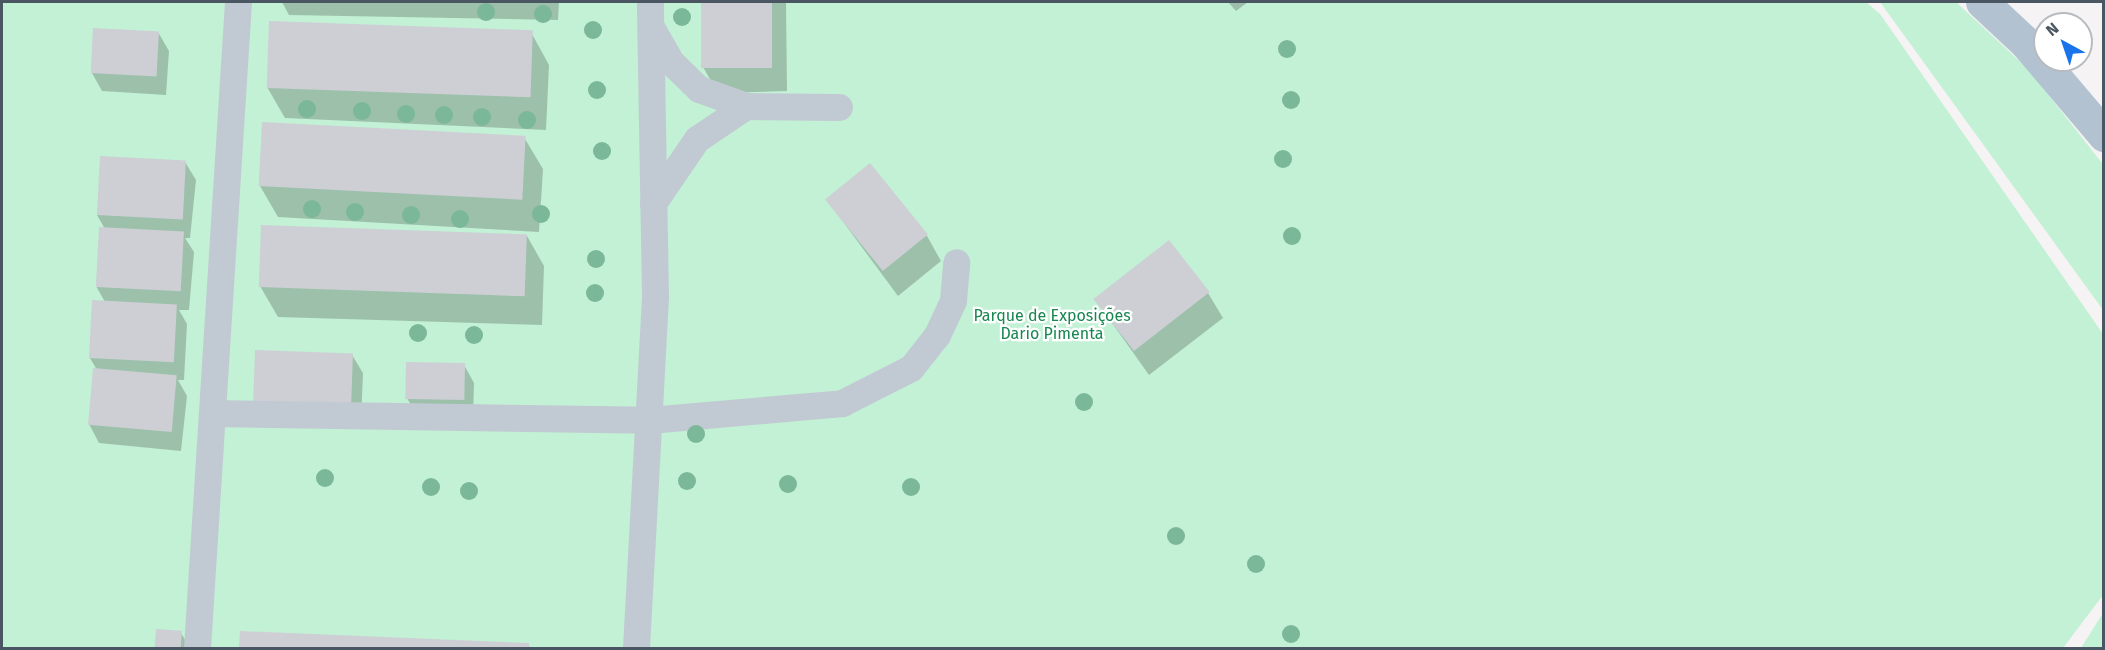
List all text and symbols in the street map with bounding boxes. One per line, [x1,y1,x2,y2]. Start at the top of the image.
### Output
north arrow [2033,12,2093,72]
text: N [2042,19,2063,40]
park label: Parque de Exposições Dario Pimenta [973,306,1131,344]

